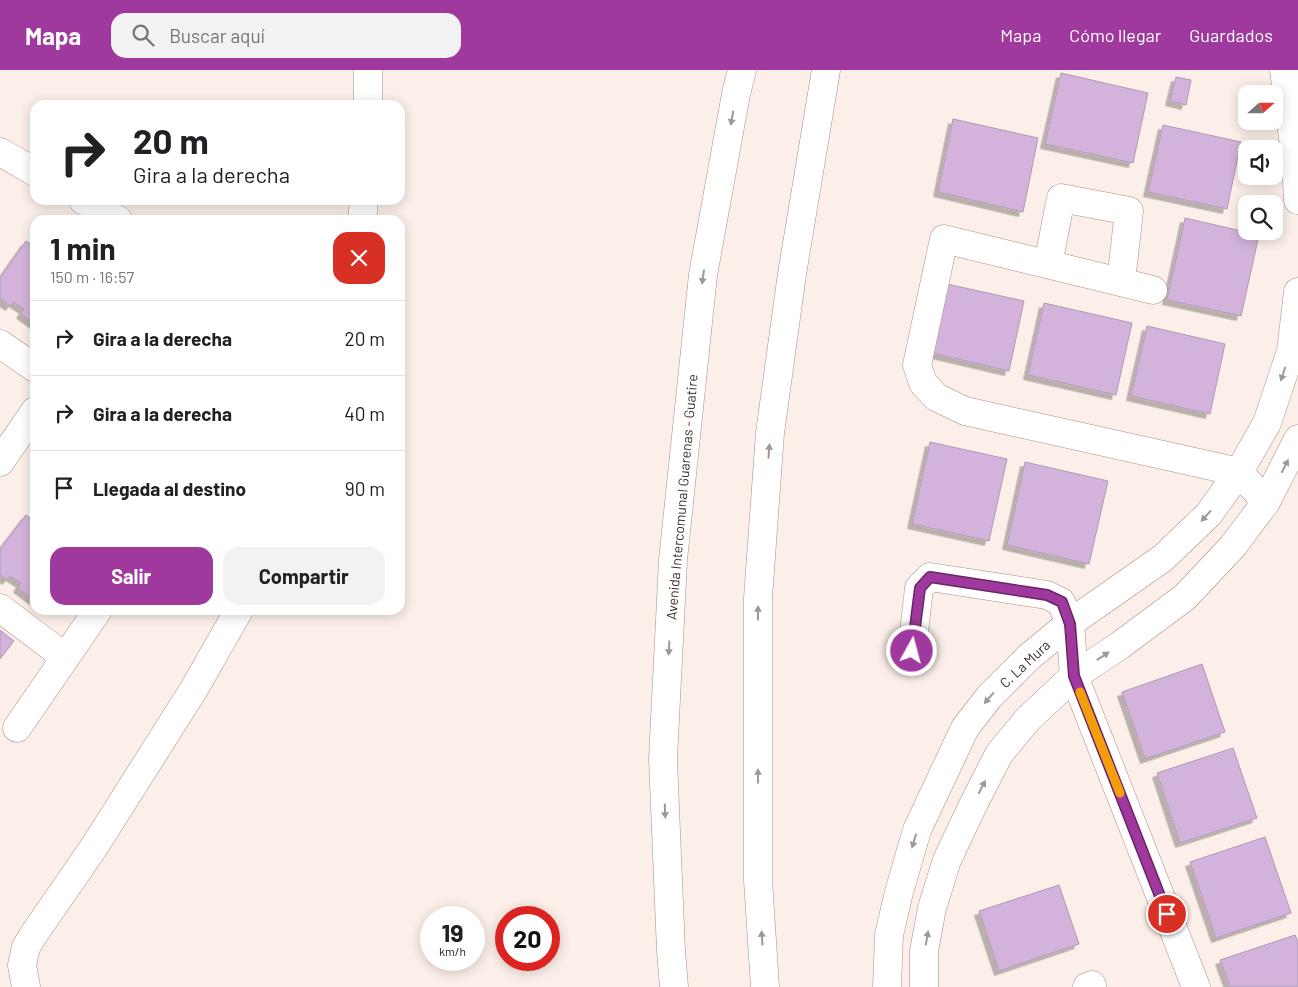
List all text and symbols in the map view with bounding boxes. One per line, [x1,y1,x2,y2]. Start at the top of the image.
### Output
search box [111,13,461,58]
text: Mapa [25,21,81,50]
icon: search [129,21,157,49]
text: Buscar aquí [169,24,265,47]
text: Mapa [1000,24,1041,46]
text: Cómo llegar [1069,24,1161,46]
text: Guardados [1189,24,1273,46]
north arrow [1238,85,1282,130]
map controls [1238,85,1283,240]
one-way arrow [727,110,735,126]
text: 20 m [133,119,209,161]
icon: right [50,120,115,185]
button: sound [1238,140,1283,185]
text: Gira a la derecha [133,161,290,187]
button: search [1238,195,1283,240]
text: 1 min [50,230,116,266]
button: close [333,232,385,284]
text: 150 m · 16:57 [50,267,134,286]
one-way arrow [699,270,707,286]
icon: right [50,324,78,352]
text: Gira a la derecha [93,327,232,350]
text: 20 m [345,327,385,350]
one-way arrow [1279,367,1287,382]
street label: Avenida Intercomunal Guarenas - Guatire [662,373,701,620]
icon: right [50,399,78,427]
text: Gira a la derecha [93,402,232,425]
text: 40 m [344,402,385,425]
one-way arrow [765,443,773,459]
one-way arrow [1281,458,1289,473]
icon: arrive [50,474,78,502]
text: Llegada al destino [93,477,246,500]
text: 90 m [345,477,385,500]
one-way arrow [1201,509,1212,522]
button: Salir [50,547,213,605]
button: Compartir [223,547,385,605]
one-way arrow [754,605,762,621]
position arrow [885,624,937,676]
street label: C. La Mura [996,636,1053,691]
one-way arrow [664,641,672,657]
one-way arrow [1096,651,1109,661]
one-way arrow [983,692,995,704]
one-way arrow [754,768,762,784]
one-way arrow [978,780,986,794]
one-way arrow [662,803,670,819]
one-way arrow [909,834,917,849]
pin [1146,893,1188,935]
icon: arrive [1153,900,1181,928]
speed limit sign: 20 [495,906,560,971]
text: 19 [441,917,464,947]
one-way arrow [758,930,766,946]
one-way arrow [923,930,931,946]
text: km/h [439,944,466,958]

